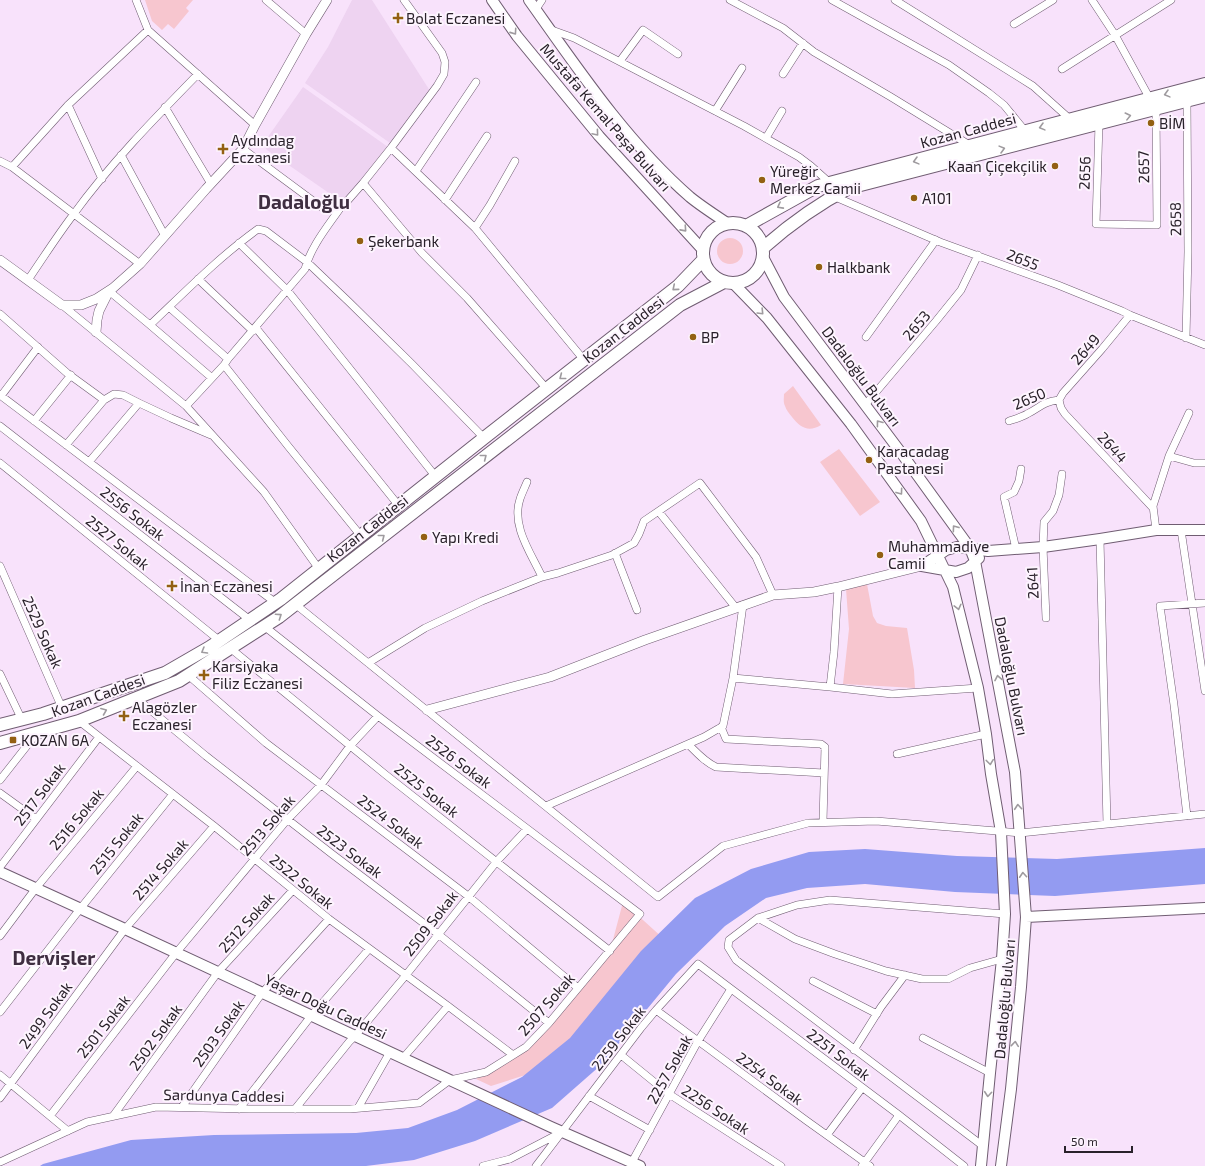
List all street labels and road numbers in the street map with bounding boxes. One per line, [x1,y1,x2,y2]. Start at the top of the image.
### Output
street label: Mustafa Kemal Paşa Bulvarı [536,39,675,195]
street label: Kozan Caddesi [918,109,1018,151]
street label: 2657 [1134,150,1152,184]
street label: 2656 [1074,156,1094,190]
street label: 2658 [1166,202,1184,236]
street label: 2655 [1004,245,1042,273]
street label: Kozan Caddesi [579,292,667,366]
street label: 2653 [898,306,934,344]
street label: Dadaloğlu Bulvarı [819,322,905,430]
street label: 2649 [1067,330,1103,368]
street label: 2650 [1010,383,1048,413]
street label: 2644 [1094,428,1132,466]
street label: 2556 Sokak [97,482,169,544]
street label: Kozan Caddesi [323,491,411,565]
street label: 2527 Sokak [83,511,154,573]
street label: 2641 [1022,566,1042,600]
street label: 2529 Sokak [19,593,67,671]
street label: Dadaloğlu Bulvarı [992,615,1032,737]
street label: Kozan Caddesi [49,670,147,720]
street label: 2526 Sokak [423,731,496,792]
street label: 2517 Sokak [10,759,69,829]
street label: 2525 Sokak [391,759,463,821]
street label: 2516 Sokak [45,784,107,853]
street label: 2524 Sokak [354,790,428,852]
street label: 2513 Sokak [236,791,298,859]
street label: 2515 Sokak [86,808,147,878]
street label: 2523 Sokak [314,821,386,882]
street label: 2514 Sokak [128,834,192,903]
street label: 2522 Sokak [266,850,338,912]
street label: 2509 Sokak [399,886,461,959]
street label: 2512 Sokak [214,888,278,956]
street label: Dadaloğlu Bulvarı [990,938,1018,1060]
street label: 2507 Sokak [514,969,578,1039]
street label: Yaşar Doğu Caddesi [262,970,390,1043]
street label: 2499 Sokak [15,978,76,1052]
street label: 2501 Sokak [73,991,133,1061]
street label: 2503 Sokak [188,996,248,1070]
street label: 2502 Sokak [125,1000,185,1074]
street label: 2259 Sokak [587,1002,649,1074]
street label: 2251 Sokak [804,1024,875,1084]
street label: 2257 Sokak [643,1031,696,1107]
street label: 2254 Sokak [733,1048,807,1108]
street label: 2256 Sokak [679,1080,754,1138]
street label: Sardunya Caddesi [163,1085,285,1105]

